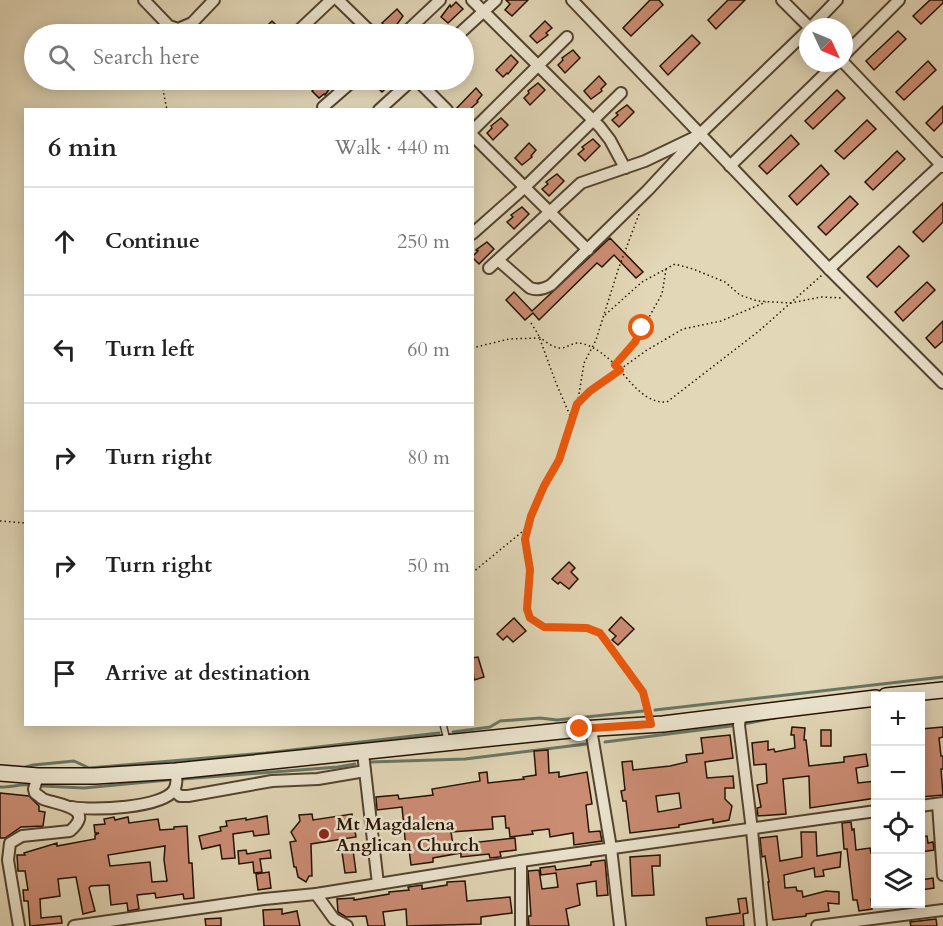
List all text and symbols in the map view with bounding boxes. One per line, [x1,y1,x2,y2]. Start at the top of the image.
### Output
north arrow [799,18,853,72]
search box [24,24,474,90]
icon: search [45,41,78,74]
text: Search here [93,42,200,72]
text: 6 min [48,130,117,165]
text: Walk · 440 m [335,134,450,161]
icon: ahead [48,225,81,258]
text: Continue [105,226,200,256]
text: 250 m [397,228,450,255]
route start [628,314,654,340]
icon: left [48,333,81,366]
text: Turn left [105,334,194,364]
text: 60 m [407,336,450,363]
icon: right [48,441,81,474]
text: Turn right [105,442,212,472]
text: 80 m [407,444,450,471]
icon: right [48,549,81,582]
text: Turn right [105,550,212,580]
text: 50 m [407,552,450,579]
icon: arrive [48,657,81,690]
text: Arrive at destination [105,658,310,688]
map controls [871,692,925,908]
button: + [871,692,925,746]
route end [566,715,592,741]
button: − [871,746,925,800]
button: locate [871,800,925,854]
place label: Mt Magdalena Anglican Church [336,812,479,858]
marker: Mt Magdalena Anglican Church [317,827,331,841]
button: layers [871,854,925,908]

